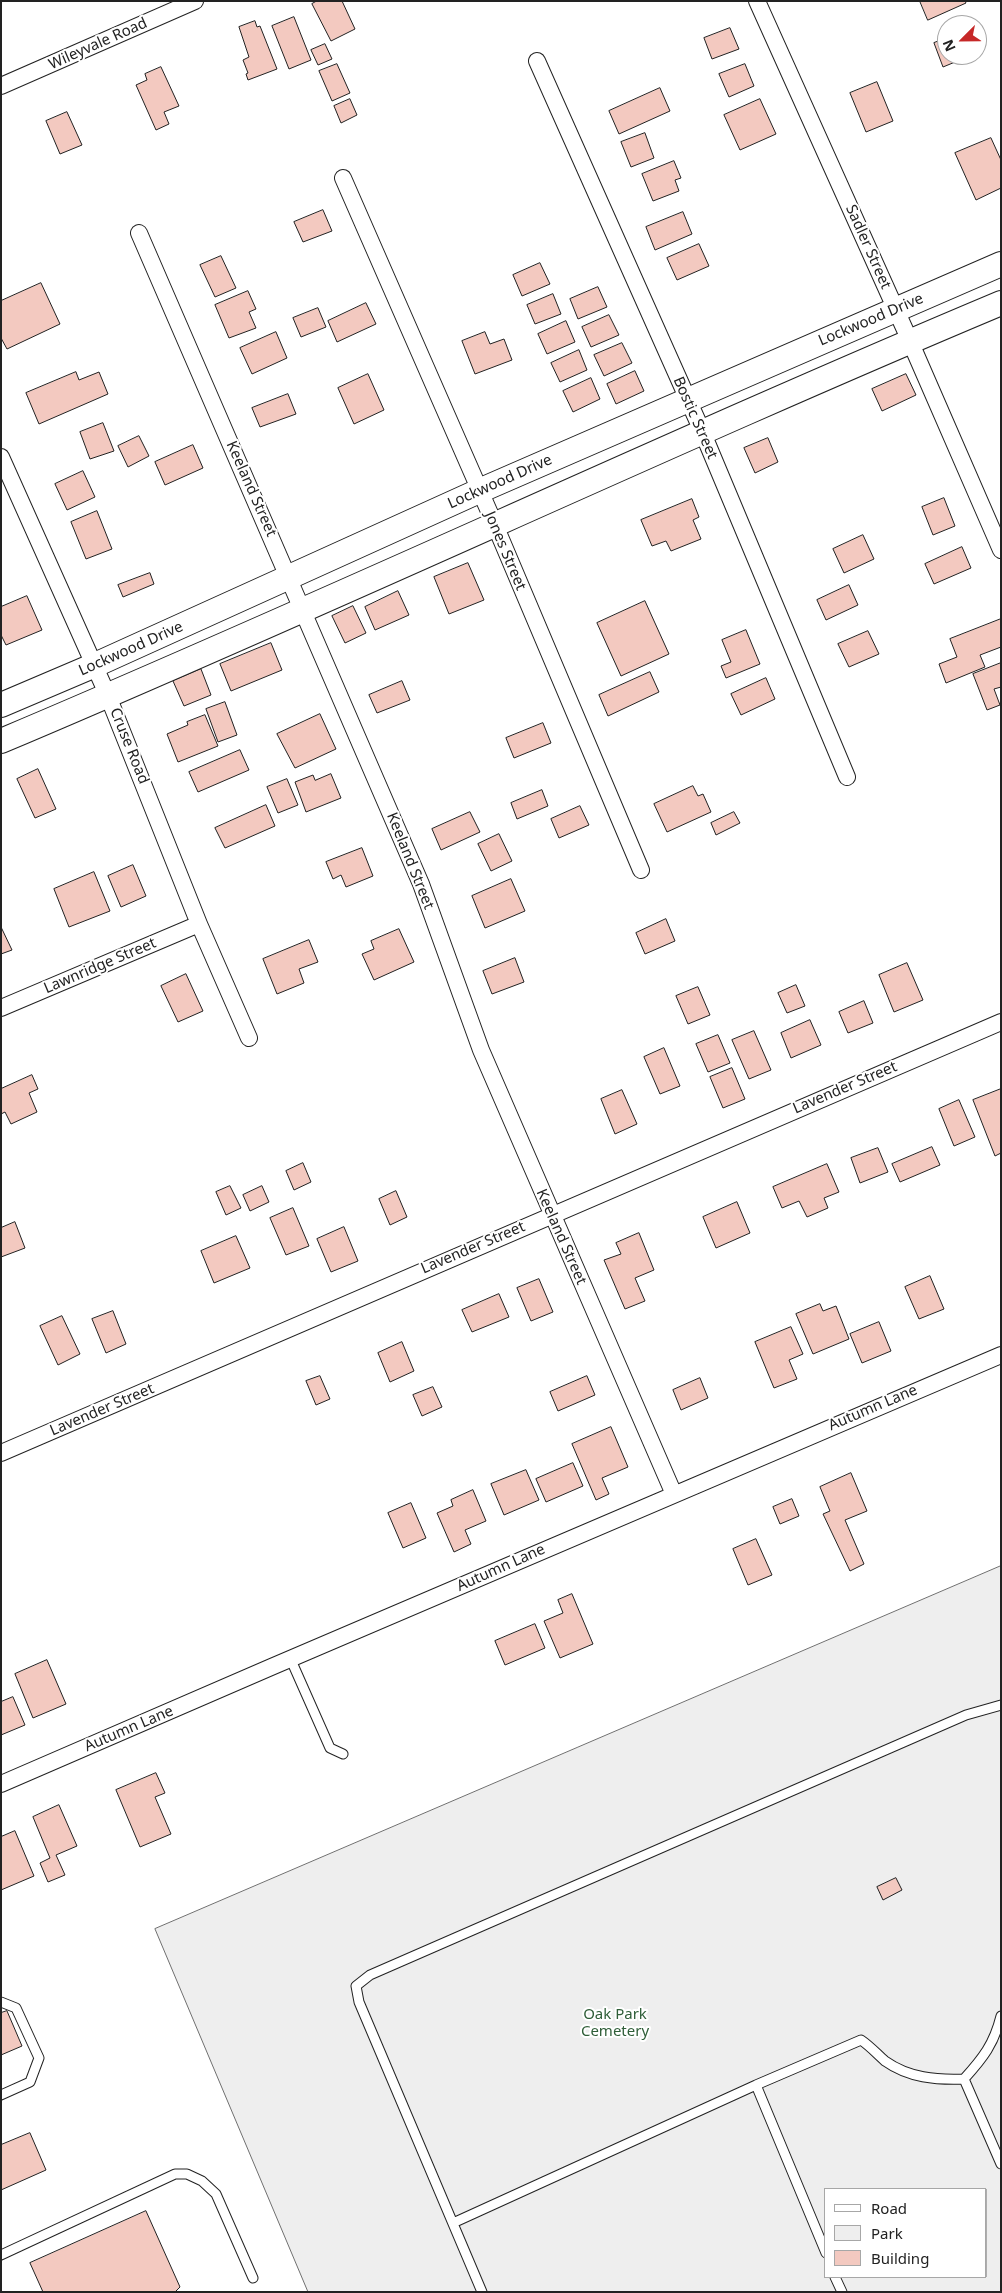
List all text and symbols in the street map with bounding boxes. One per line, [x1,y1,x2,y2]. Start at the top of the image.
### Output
street label: Wileyvale Road [46,14,150,74]
north arrow [937,15,987,65]
text: N [938,37,960,55]
street label: Sadler Street [841,202,895,292]
street label: Lockwood Drive [816,290,926,350]
street label: Bostic Street [669,374,721,462]
street label: Keeland Street [222,438,280,540]
street label: Lockwood Drive [445,451,555,513]
street label: Jones Street [480,509,530,593]
street label: Lockwood Drive [76,618,186,680]
street label: Cruse Road [106,705,152,787]
street label: Keeland Street [382,810,438,912]
street label: Lawnridge Street [41,934,159,998]
street label: Lavender Street [790,1058,900,1118]
street label: Keeland Street [532,1186,590,1288]
street label: Lavender Street [418,1218,528,1278]
street label: Lavender Street [47,1380,157,1440]
street label: Autumn Lane [826,1381,920,1435]
street label: Autumn Lane [454,1541,548,1595]
street label: Autumn Lane [82,1702,176,1756]
park label: Oak Park Cemetery [581,2006,649,2041]
legend [824,2188,987,2278]
text: Road [871,2198,907,2218]
text: Park [871,2223,903,2243]
text: Building [871,2248,929,2268]

